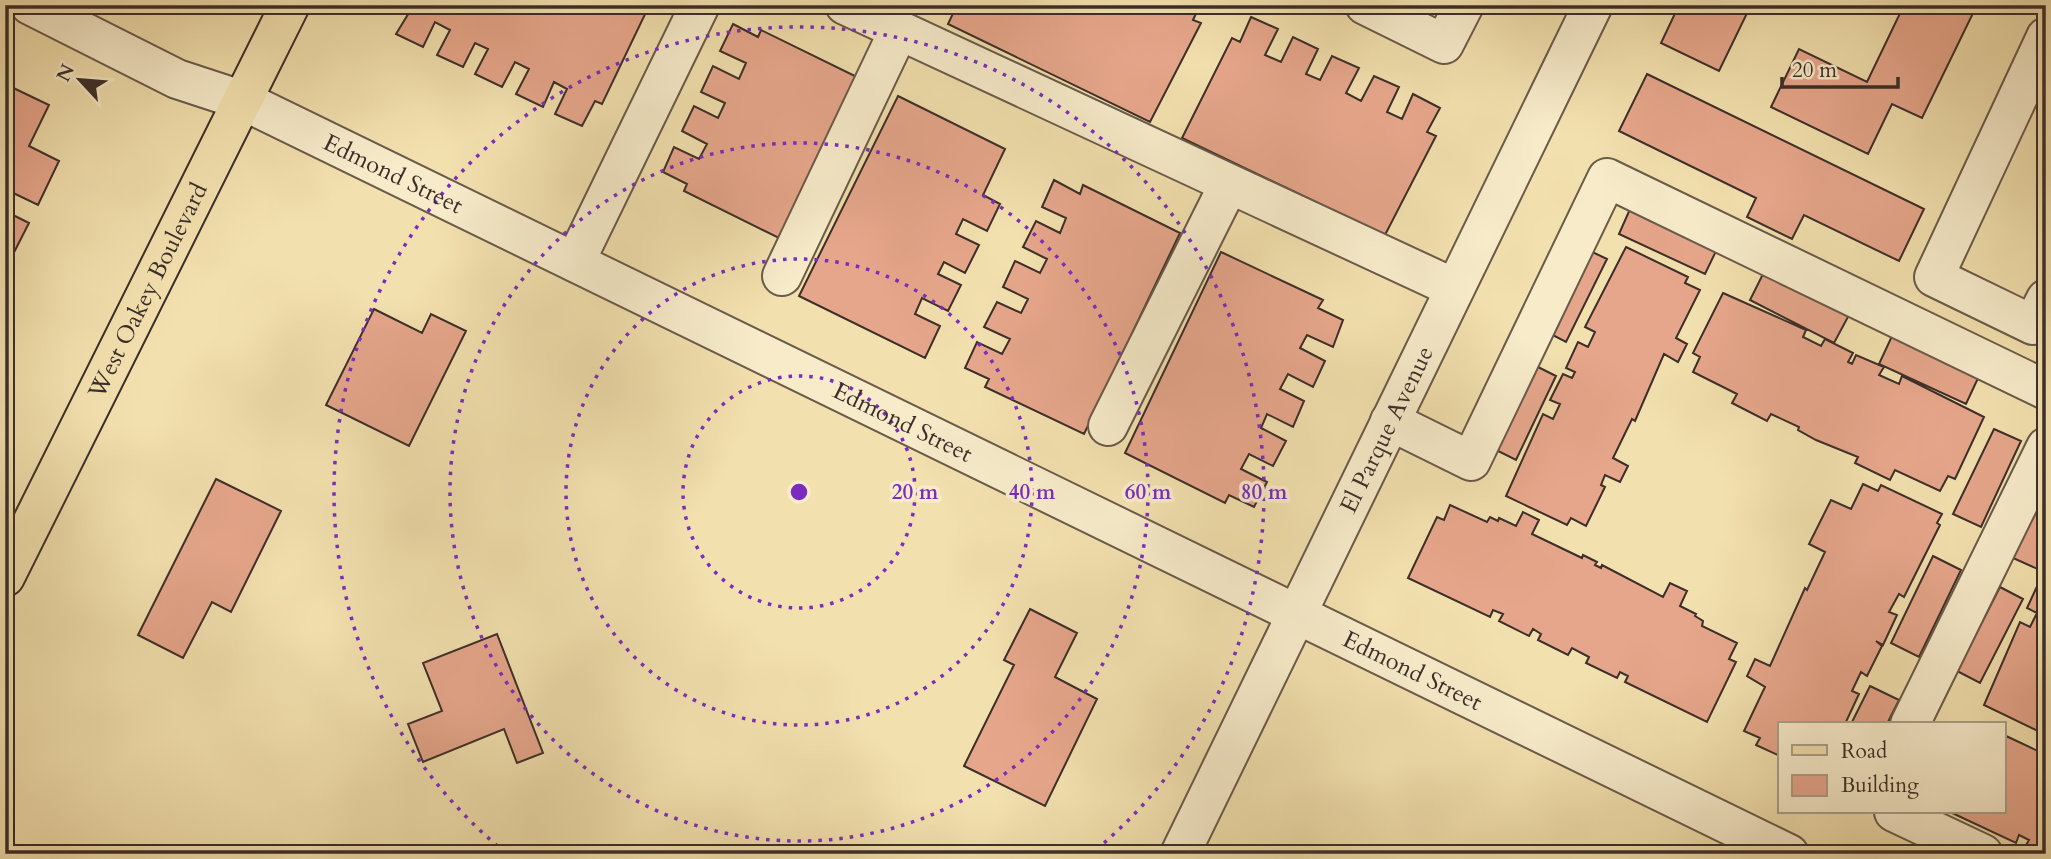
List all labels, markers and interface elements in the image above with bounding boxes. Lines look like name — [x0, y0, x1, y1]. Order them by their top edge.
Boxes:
north arrow — [46, 46, 116, 116]
scale bar — [1782, 46, 1897, 90]
text: 20 m — [1792, 56, 1837, 85]
text: N — [50, 59, 81, 86]
street label: Edmond Street — [318, 126, 469, 222]
street label: West Oakey Boulevard — [80, 177, 215, 405]
street label: El Parque Avenue — [1332, 341, 1441, 519]
street label: Edmond Street — [827, 374, 979, 470]
text: 20 m — [892, 478, 939, 507]
text: 40 m — [1009, 478, 1056, 507]
text: 60 m — [1125, 478, 1172, 507]
text: 80 m — [1241, 478, 1288, 507]
centre of rings — [787, 480, 811, 504]
street label: Edmond Street — [1337, 622, 1488, 719]
legend — [1778, 722, 2006, 814]
text: Road — [1841, 737, 1887, 766]
text: Building — [1841, 771, 1919, 800]

